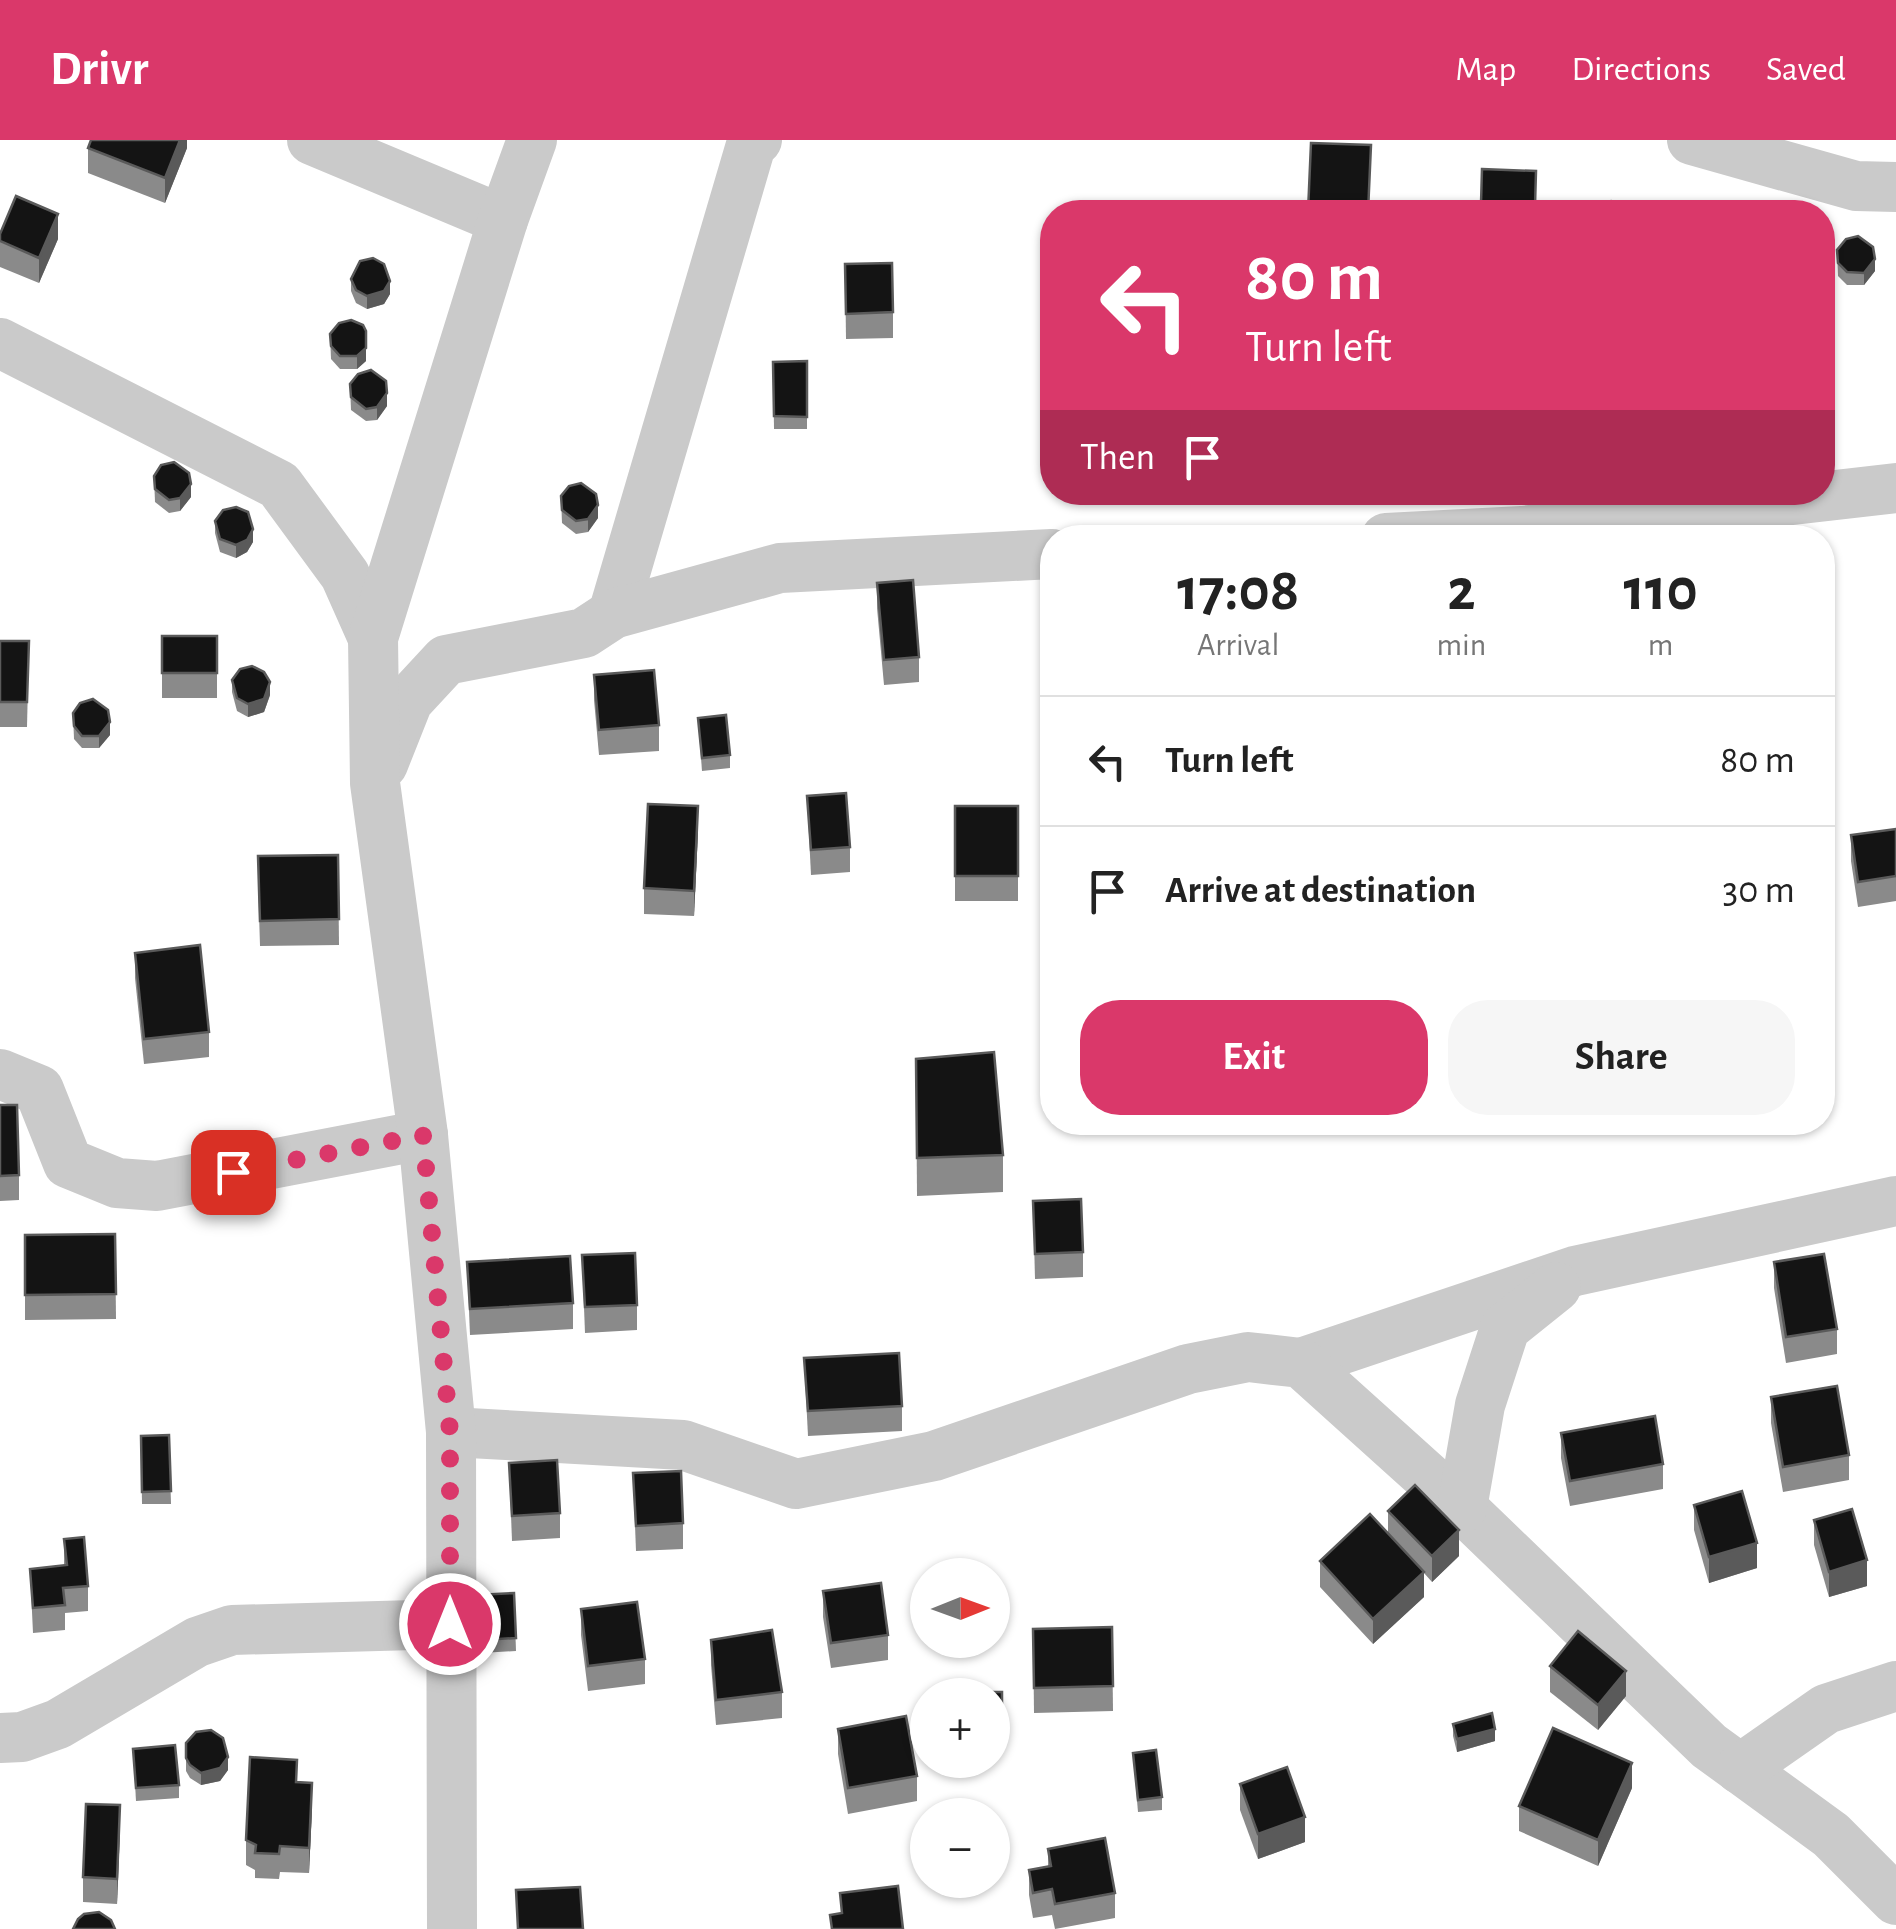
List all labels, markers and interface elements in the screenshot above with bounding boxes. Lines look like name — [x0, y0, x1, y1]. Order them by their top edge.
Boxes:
text: Drivr — [50, 46, 149, 94]
text: Map — [1455, 52, 1516, 87]
text: Directions — [1571, 52, 1711, 87]
text: Saved — [1766, 52, 1846, 87]
icon: left — [1080, 240, 1210, 370]
text: 80 m — [1245, 243, 1383, 313]
text: Turn left — [1245, 325, 1392, 370]
icon: arrive — [1175, 430, 1230, 485]
text: Then — [1080, 439, 1155, 477]
text: 17:08 — [1177, 561, 1299, 621]
text: 2 — [1447, 561, 1475, 621]
text: 110 — [1623, 561, 1698, 621]
text: Arrival — [1197, 629, 1279, 661]
text: min — [1436, 629, 1486, 661]
text: m — [1648, 629, 1673, 661]
icon: left — [1080, 734, 1135, 789]
text: Turn left — [1165, 742, 1293, 780]
text: 80 m — [1720, 742, 1795, 780]
icon: arrive — [1080, 864, 1135, 919]
text: Arrive at destination — [1165, 872, 1476, 910]
text: 30 m — [1723, 872, 1795, 910]
button: Exit — [1080, 1000, 1428, 1115]
button: Share — [1448, 1000, 1795, 1115]
pin — [191, 1130, 276, 1215]
icon: arrive — [206, 1145, 261, 1200]
north arrow — [910, 1558, 1010, 1658]
map controls — [910, 1558, 1010, 1898]
position arrow — [398, 1572, 502, 1676]
button: + — [910, 1678, 1010, 1778]
button: − — [910, 1798, 1010, 1898]

